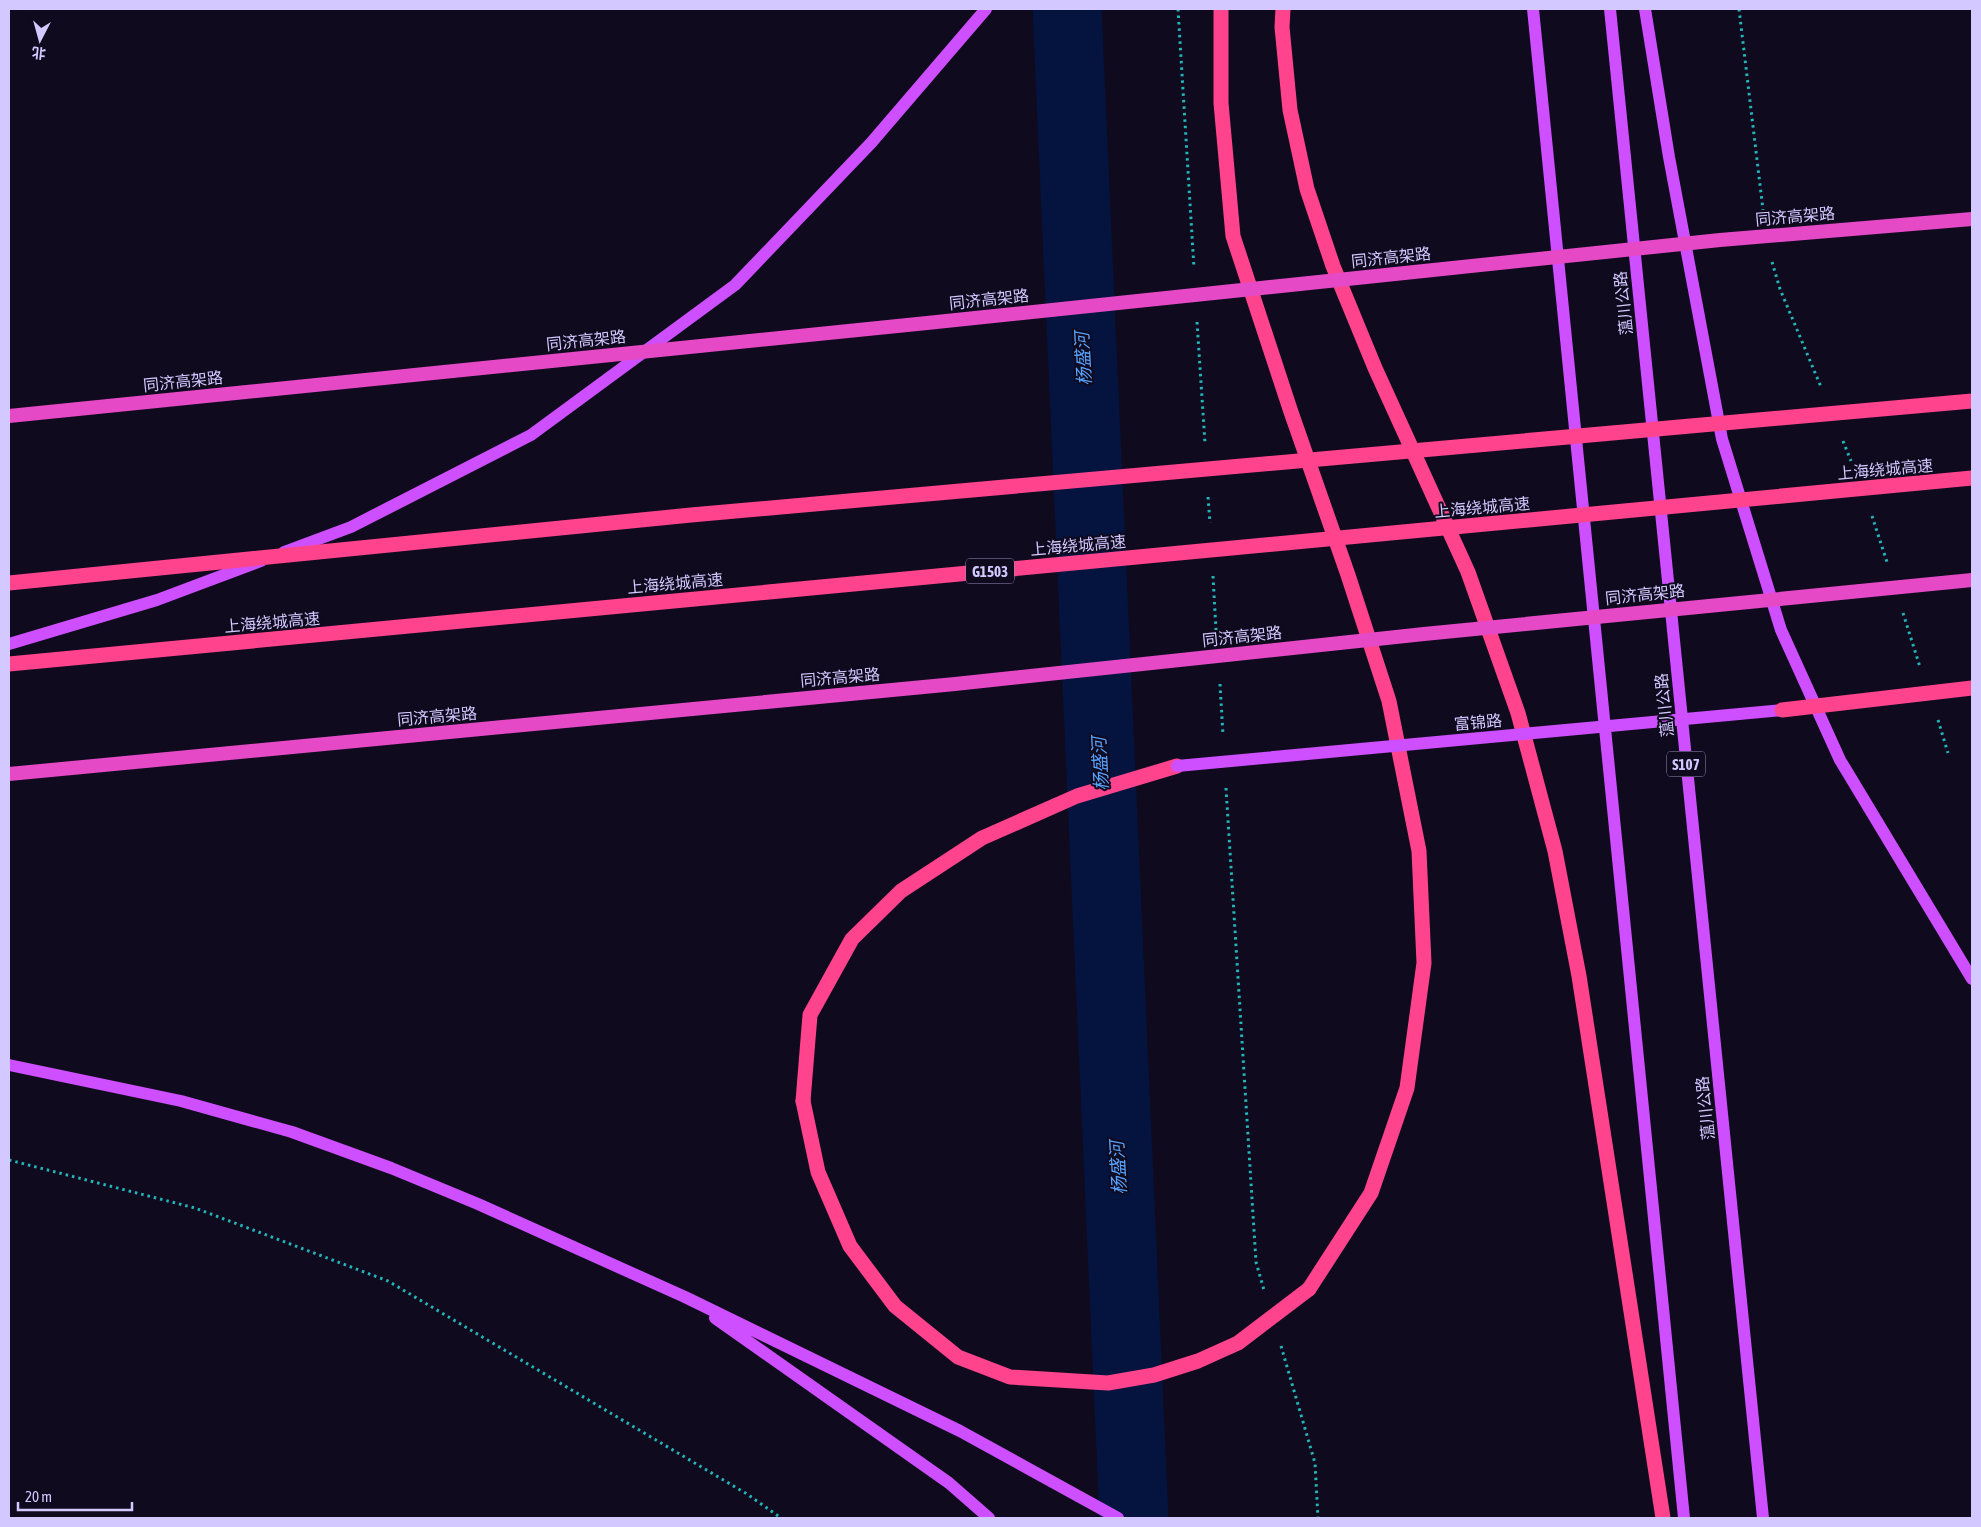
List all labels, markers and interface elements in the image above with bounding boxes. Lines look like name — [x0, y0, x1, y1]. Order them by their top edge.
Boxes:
north arrow — [15, 15, 65, 65]
text: 北 — [31, 44, 46, 62]
street label: 同济高架路 — [1754, 204, 1836, 228]
street label: 同济高架路 — [1350, 244, 1432, 270]
street label: 蕰川公路 — [1611, 270, 1635, 336]
street label: 同济高架路 — [948, 286, 1030, 312]
street label: 同济高架路 — [545, 327, 627, 353]
water label: 杨盛河 — [1071, 328, 1095, 387]
street label: 同济高架路 — [142, 368, 224, 394]
street label: 上海绕城高速 — [1836, 456, 1934, 482]
street label: 上海绕城高速 — [1433, 494, 1531, 520]
street label: 上海绕城高速 — [1029, 532, 1127, 558]
road number: G1503 — [966, 558, 1014, 584]
street label: 上海绕城高速 — [626, 570, 724, 596]
street label: 同济高架路 — [1604, 581, 1686, 607]
street label: 上海绕城高速 — [223, 609, 321, 635]
street label: 同济高架路 — [1201, 623, 1283, 649]
street label: 同济高架路 — [799, 665, 881, 689]
street label: 蕰川公路 — [1652, 672, 1676, 738]
street label: 同济高架路 — [396, 704, 478, 728]
street label: 富锦路 — [1453, 711, 1503, 733]
water label: 杨盛河 — [1088, 733, 1112, 792]
road number: S107 — [1667, 752, 1705, 776]
street label: 蕰川公路 — [1693, 1075, 1717, 1141]
water label: 杨盛河 — [1106, 1137, 1130, 1196]
scale bar — [18, 1480, 131, 1512]
text: 20 m — [25, 1488, 52, 1505]

